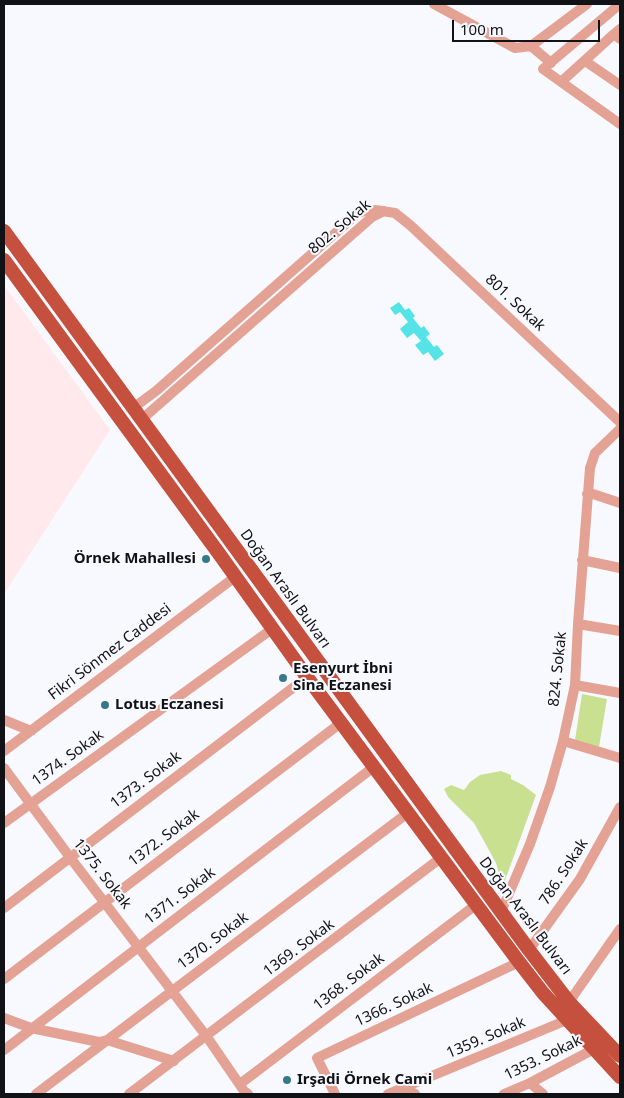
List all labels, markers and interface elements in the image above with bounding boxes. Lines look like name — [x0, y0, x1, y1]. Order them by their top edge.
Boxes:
scale bar — [454, 10, 602, 42]
text: 100 m — [460, 19, 504, 39]
street label: 802. Sokak — [305, 196, 375, 258]
street label: 801. Sokak — [481, 271, 549, 335]
street label: Doğan Araslı Bulvarı — [236, 526, 334, 652]
place label: Örnek Mahallesi — [74, 550, 196, 568]
marker: Örnek Mahallesi — [200, 553, 212, 565]
street label: Fikri Sönmez Caddesi — [45, 600, 175, 704]
street label: 824. Sokak — [545, 631, 571, 707]
place label: Esenyurt İbni Sina Eczanesi — [293, 660, 393, 695]
marker: Esenyurt İbni Sina Eczanesi — [277, 672, 289, 684]
place label: Lotus Eczanesi — [115, 696, 224, 714]
marker: Lotus Eczanesi — [99, 699, 111, 711]
street label: 1374. Sokak — [29, 726, 107, 790]
street label: 1373. Sokak — [107, 748, 185, 812]
street label: 1372. Sokak — [125, 806, 203, 870]
street label: 1375. Sokak — [69, 835, 135, 913]
street label: 786. Sokak — [536, 835, 592, 909]
street label: Doğan Araslı Bulvarı — [475, 854, 575, 978]
street label: 1371. Sokak — [141, 864, 219, 928]
street label: 1370. Sokak — [174, 909, 252, 973]
street label: 1369. Sokak — [260, 916, 338, 980]
street label: 1368. Sokak — [310, 950, 388, 1014]
street label: 1366. Sokak — [352, 979, 436, 1031]
street label: 1359. Sokak — [444, 1013, 528, 1063]
street label: 1353. Sokak — [501, 1032, 585, 1084]
place label: Irşadi Örnek Cami — [297, 1071, 432, 1089]
marker: Irşadi Örnek Cami — [281, 1074, 293, 1086]

